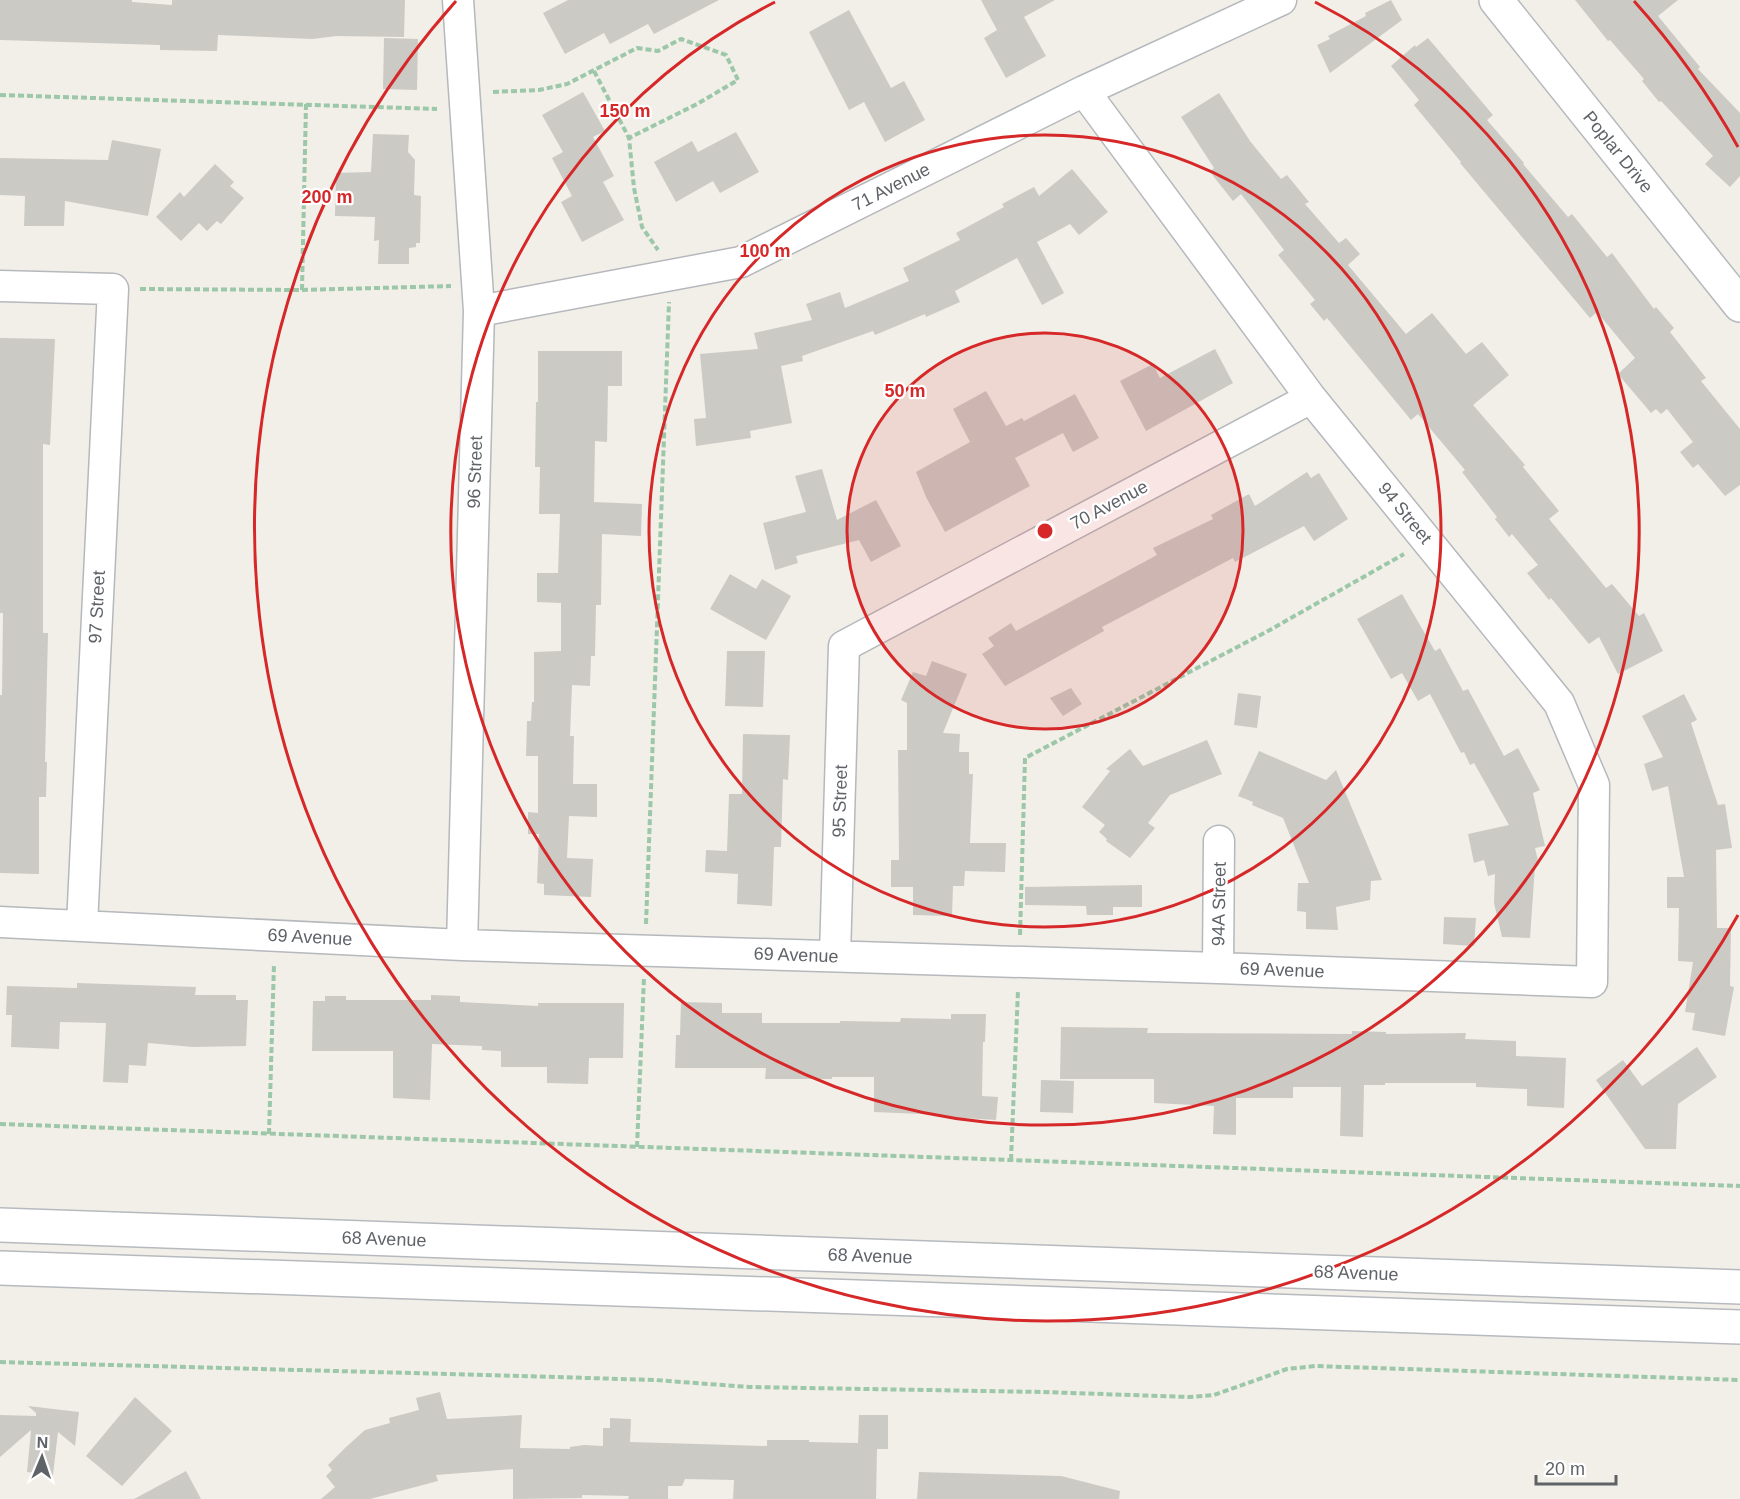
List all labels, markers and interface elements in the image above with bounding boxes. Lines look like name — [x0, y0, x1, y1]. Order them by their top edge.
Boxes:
text: 150 m — [599, 101, 651, 121]
street label: Poplar Drive — [1579, 107, 1657, 197]
street label: 71 Avenue — [849, 159, 933, 215]
text: 200 m — [301, 187, 353, 207]
text: 100 m — [739, 241, 791, 261]
text: 50 m — [884, 381, 926, 401]
street label: 96 Street — [464, 435, 486, 509]
street label: 70 Avenue — [1067, 476, 1151, 534]
street label: 94 Street — [1374, 478, 1436, 548]
centre of rings — [1035, 521, 1055, 541]
street label: 97 Street — [85, 570, 109, 644]
street label: 95 Street — [829, 764, 851, 838]
street label: 94A Street — [1208, 862, 1230, 946]
street label: 69 Avenue — [267, 925, 353, 949]
street label: 69 Avenue — [753, 944, 839, 966]
street label: 69 Avenue — [1239, 959, 1325, 981]
street label: 68 Avenue — [341, 1228, 427, 1250]
street label: 68 Avenue — [827, 1245, 913, 1267]
street label: 68 Avenue — [1313, 1262, 1399, 1284]
north arrow — [12, 1427, 72, 1487]
text: N — [36, 1434, 49, 1451]
scale bar — [1536, 1448, 1616, 1486]
text: 20 m — [1545, 1459, 1585, 1479]

